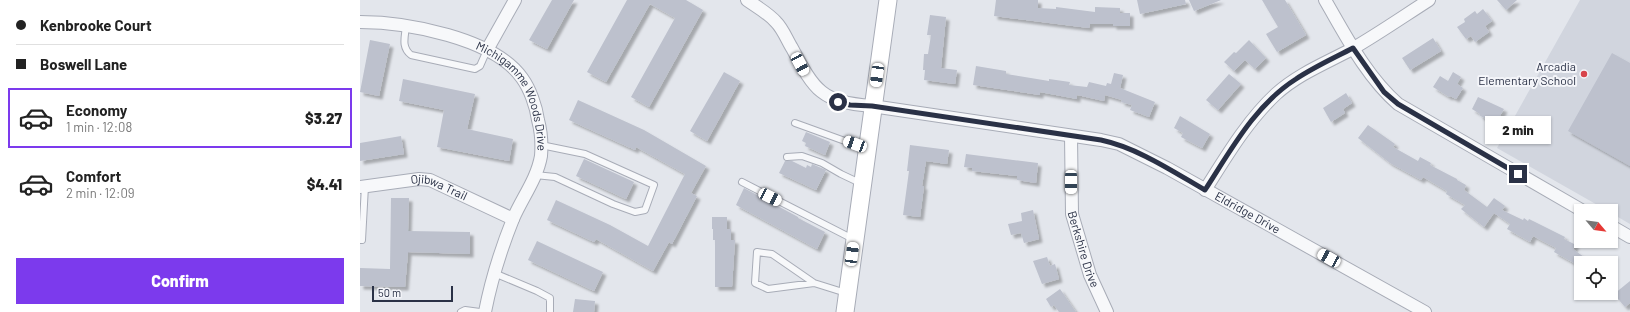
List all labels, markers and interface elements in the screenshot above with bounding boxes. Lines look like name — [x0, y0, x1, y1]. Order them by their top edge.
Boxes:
text: Kenbrooke Court — [40, 16, 152, 34]
street label: Michigamme Woods Drive — [474, 38, 549, 151]
car — [789, 51, 811, 77]
text: Boswell Lane — [40, 55, 127, 73]
place label: Arcadia Elementary School — [1478, 59, 1576, 87]
car — [869, 62, 885, 88]
marker: Arcadia Elementary School — [1579, 69, 1589, 79]
route start — [829, 93, 847, 111]
icon: car — [18, 100, 54, 136]
text: Economy — [66, 101, 127, 119]
text: $3.27 — [305, 109, 342, 127]
callout: 2 min — [1485, 116, 1551, 144]
text: 1 min · 12:08 — [66, 119, 132, 135]
text: 2 min — [1502, 122, 1534, 138]
car — [842, 134, 868, 154]
route end — [1509, 165, 1527, 183]
icon: car — [18, 166, 54, 202]
text: Comfort — [66, 167, 121, 185]
car — [1065, 170, 1077, 194]
street label: Ojibwa Trail — [410, 171, 470, 203]
text: $4.41 — [307, 175, 342, 193]
text: 2 min · 12:09 — [66, 185, 135, 201]
car — [757, 186, 783, 208]
street label: Eldridge Drive — [1213, 188, 1283, 236]
north arrow — [1574, 204, 1618, 248]
map controls — [1574, 204, 1618, 300]
street label: Berkshire Drive — [1065, 209, 1103, 289]
car — [844, 241, 860, 267]
car — [1316, 247, 1342, 269]
button: locate — [1574, 256, 1618, 300]
button: Confirm — [16, 258, 344, 304]
scale bar — [372, 284, 453, 303]
text: 50 m — [378, 286, 401, 299]

